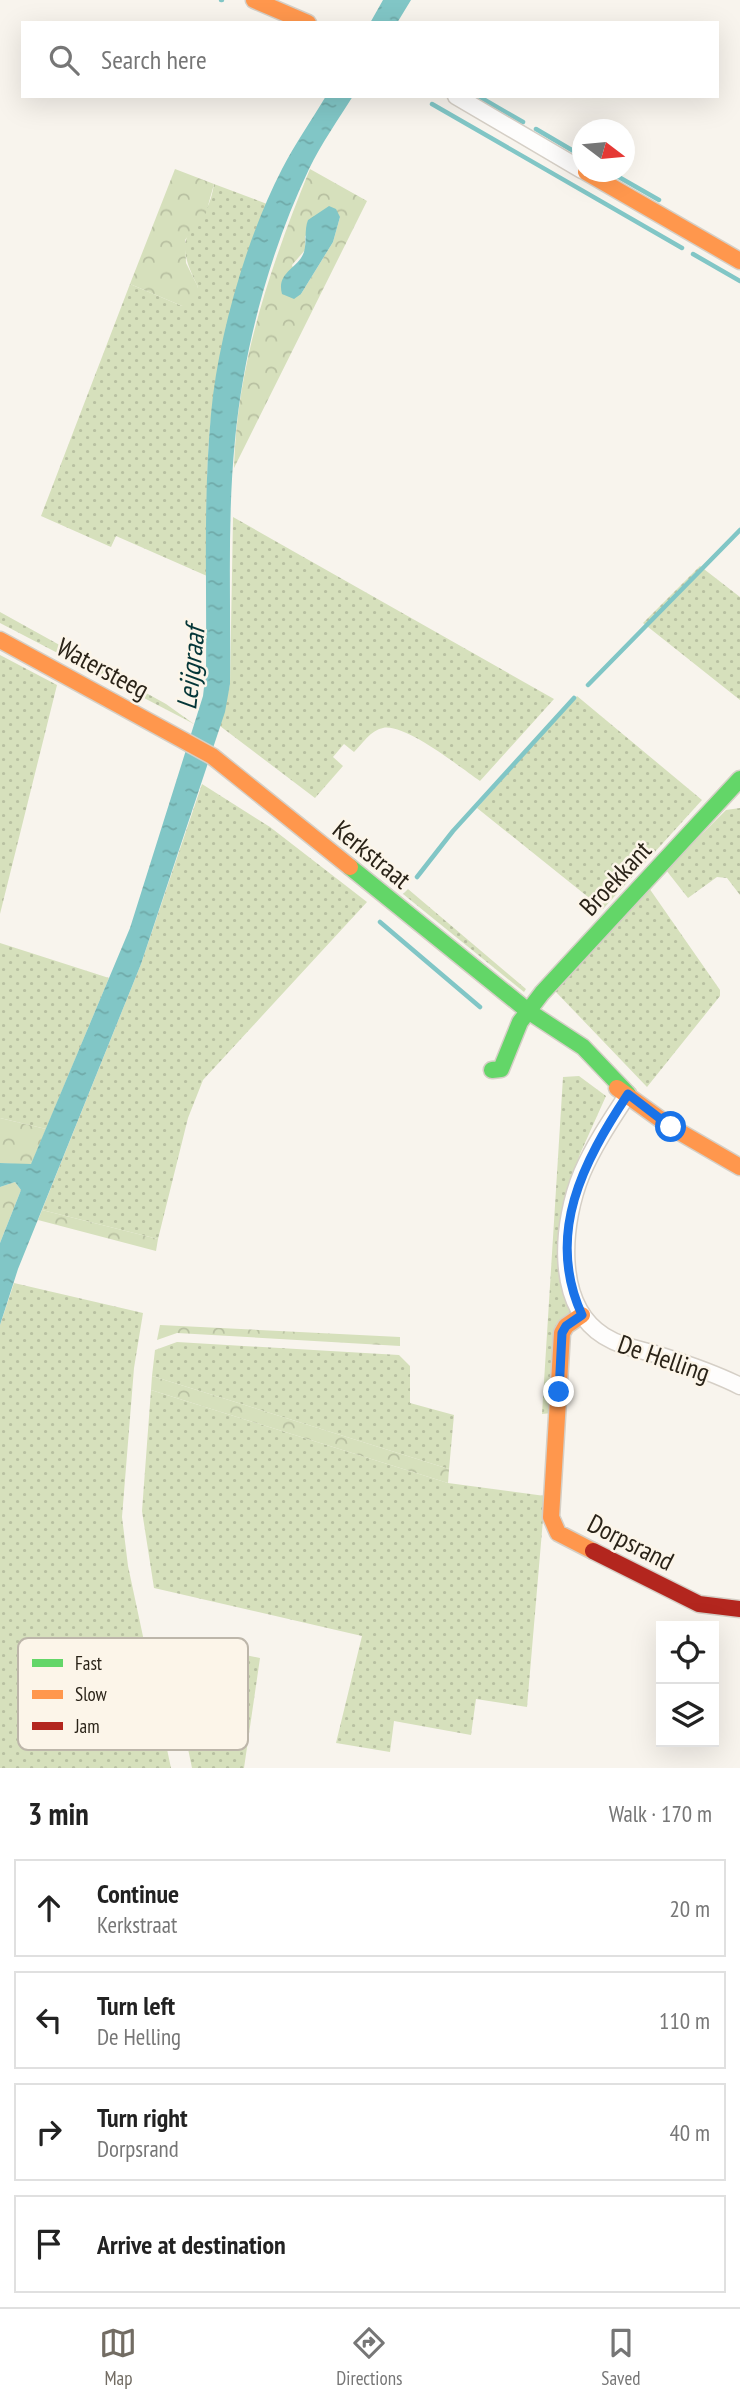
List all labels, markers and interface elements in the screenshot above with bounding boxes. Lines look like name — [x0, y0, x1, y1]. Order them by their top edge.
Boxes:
search box — [21, 21, 719, 98]
icon: search — [45, 41, 83, 79]
text: Search here — [101, 43, 207, 76]
north arrow — [572, 119, 635, 182]
water label: Leijgraaf — [167, 619, 213, 711]
street label: Watersteeg — [51, 630, 155, 706]
street label: Kerkstraat — [326, 813, 418, 895]
street label: Broekkant — [572, 834, 658, 922]
route start — [655, 1111, 686, 1142]
street label: De Helling — [614, 1327, 714, 1389]
route end — [543, 1376, 574, 1407]
street label: Dorpsrand — [582, 1506, 680, 1578]
map controls — [656, 1621, 719, 1747]
button: locate — [656, 1621, 719, 1684]
legend — [18, 1638, 248, 1750]
text: Fast — [75, 1651, 103, 1675]
text: Slow — [75, 1682, 108, 1706]
button: layers — [656, 1684, 719, 1747]
text: Jam — [74, 1714, 100, 1738]
text: 3 min — [28, 1794, 89, 1833]
text: Walk · 170 m — [609, 1799, 712, 1828]
text: Continue — [97, 1877, 179, 1910]
icon: ahead — [30, 1889, 68, 1927]
text: 20 m — [669, 1894, 710, 1923]
text: Kerkstraat — [97, 1910, 177, 1939]
text: Turn left — [97, 1989, 175, 2022]
icon: left — [30, 2001, 68, 2039]
text: 110 m — [659, 2006, 710, 2035]
text: De Helling — [97, 2022, 181, 2051]
text: Turn right — [97, 2101, 188, 2134]
icon: right — [30, 2113, 68, 2151]
text: 40 m — [669, 2118, 710, 2147]
text: Dorpsrand — [97, 2134, 179, 2163]
icon: arrive — [30, 2225, 68, 2263]
text: Arrive at destination — [97, 2228, 286, 2261]
tab: Map — [99, 2324, 137, 2390]
tab: Directions — [336, 2324, 402, 2390]
tab: Saved — [601, 2324, 641, 2390]

